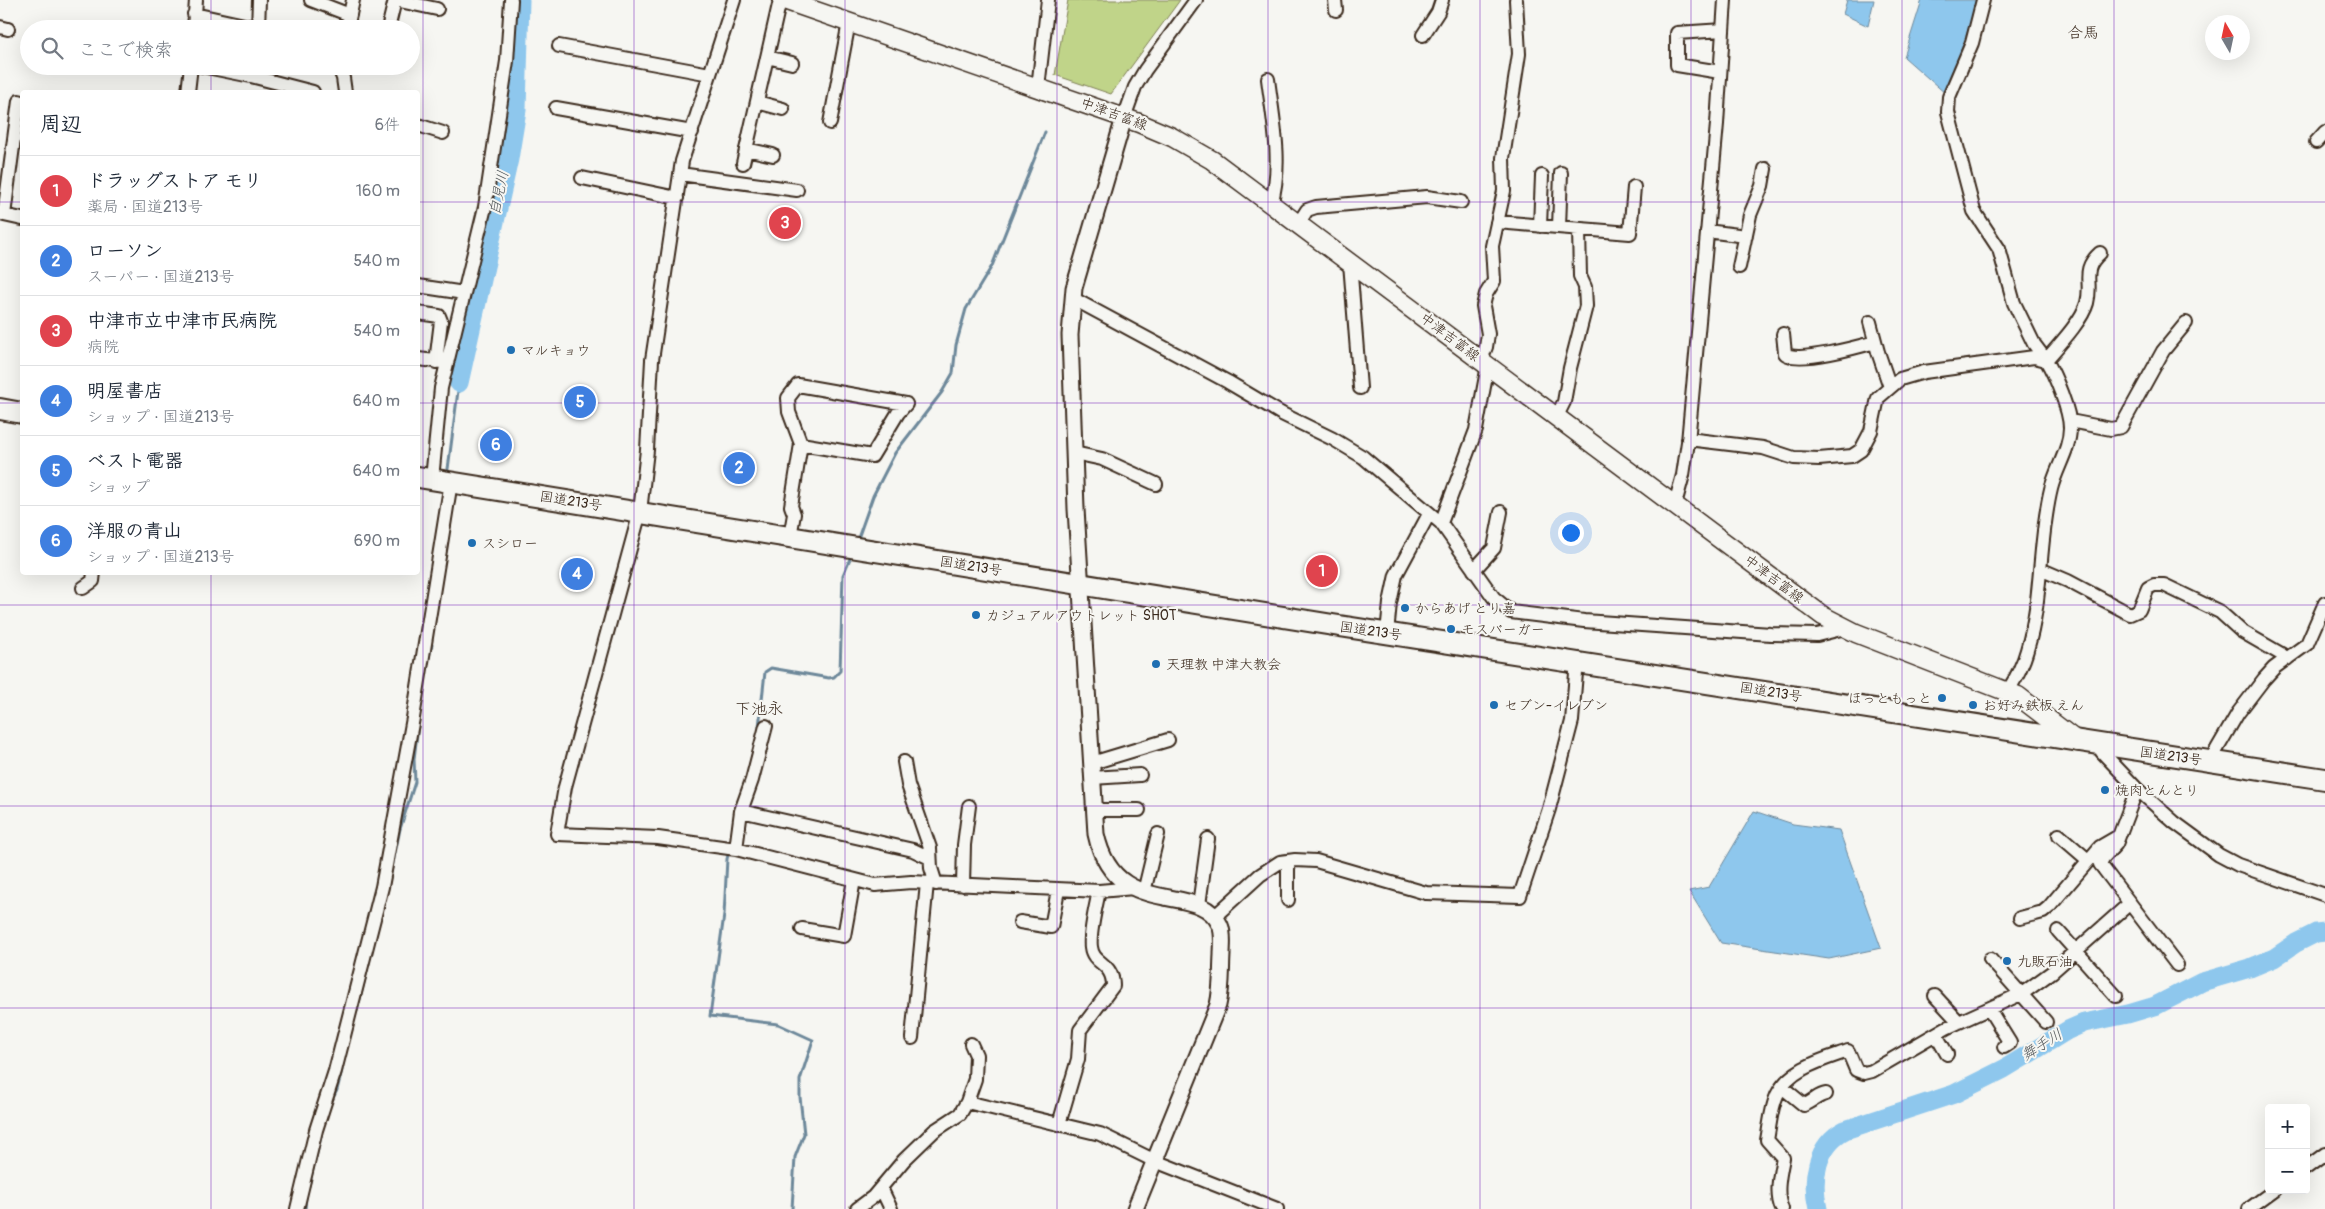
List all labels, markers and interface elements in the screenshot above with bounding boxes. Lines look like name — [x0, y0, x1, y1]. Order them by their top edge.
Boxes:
north arrow — [2205, 15, 2250, 60]
search box — [20, 20, 420, 75]
district label: 合馬 — [2067, 23, 2099, 43]
icon: search — [38, 34, 66, 62]
text: ここで検索 — [78, 38, 173, 62]
street label: 中津吉富線 — [1078, 94, 1150, 134]
text: 周辺 — [40, 111, 82, 138]
text: 6件 — [375, 115, 400, 135]
text: ドラッグストア モリ — [87, 169, 263, 193]
water label: 自見川 — [485, 169, 513, 217]
text: 1 — [53, 181, 59, 201]
text: 160 m — [356, 181, 400, 201]
text: 薬局 · 国道213号 — [87, 197, 203, 217]
pin: 3 — [769, 204, 801, 242]
text: ローソン — [87, 239, 163, 263]
text: 2 — [52, 251, 60, 271]
text: 540 m — [353, 251, 400, 271]
text: スーパー · 国道213号 — [87, 267, 235, 287]
text: 中津市立中津市民病院 — [87, 309, 277, 333]
street label: 中津吉富線 — [1417, 309, 1483, 365]
text: 3 — [52, 321, 60, 341]
text: 540 m — [353, 321, 400, 341]
text: 病院 — [87, 337, 119, 357]
place label: マルキョウ — [521, 342, 591, 359]
marker: マルキョウ — [505, 344, 517, 356]
text: 明屋書店 — [87, 379, 163, 403]
pin: 5 — [564, 383, 596, 421]
text: 4 — [51, 391, 61, 411]
text: 640 m — [353, 391, 400, 411]
text: ショップ · 国道213号 — [87, 407, 235, 427]
pin: 6 — [480, 426, 512, 464]
text: ベスト電器 — [87, 449, 184, 473]
pin: 2 — [723, 449, 755, 487]
text: 5 — [52, 461, 60, 481]
text: 640 m — [353, 461, 400, 481]
text: ショップ — [87, 477, 150, 497]
street label: 国道213号 — [538, 488, 604, 514]
text: 洋服の青山 — [87, 519, 182, 543]
your location — [1558, 520, 1584, 546]
text: 6 — [51, 531, 61, 551]
text: 690 m — [354, 531, 400, 551]
place label: スシロー — [482, 535, 538, 552]
marker: スシロー — [466, 537, 478, 549]
text: ショップ · 国道213号 — [87, 547, 235, 567]
street label: 中津吉富線 — [1741, 551, 1807, 607]
pin: 1 — [1306, 552, 1338, 590]
street label: 国道213号 — [938, 553, 1004, 579]
pin: 4 — [561, 555, 593, 593]
place label: からあげ とり嘉 — [1415, 600, 1516, 617]
marker: からあげ とり嘉 — [1399, 602, 1411, 614]
place label: カジュアルアウトレット SHOT — [986, 607, 1177, 624]
marker: カジュアルアウトレット SHOT — [970, 609, 982, 621]
street label: 国道213号 — [1339, 618, 1403, 644]
place label: モスバーガー — [1461, 621, 1545, 638]
marker: モスバーガー — [1445, 623, 1457, 635]
place label: 天理教 中津大教会 — [1166, 656, 1281, 673]
marker: 天理教 中津大教会 — [1150, 658, 1162, 670]
street label: 国道213号 — [1738, 679, 1804, 705]
place label: ほっともっと — [1848, 690, 1932, 707]
marker: ほっともっと — [1936, 692, 1948, 704]
place label: セブン-イレブン — [1504, 697, 1608, 714]
place label: お好み鉄板 えん — [1983, 697, 2084, 714]
district label: 下池永 — [735, 699, 783, 719]
marker: セブン-イレブン — [1488, 699, 1500, 711]
marker: お好み鉄板 えん — [1967, 699, 1979, 711]
street label: 国道213号 — [2139, 743, 2203, 769]
place label: 焼肉とんとり — [2115, 782, 2199, 799]
marker: 焼肉とんとり — [2099, 784, 2111, 796]
place label: 九販石油 — [2017, 953, 2073, 970]
marker: 九販石油 — [2001, 955, 2013, 967]
water label: 舞手川 — [2018, 1025, 2066, 1065]
map controls — [2265, 1104, 2310, 1194]
button: + — [2265, 1104, 2310, 1149]
button: − — [2265, 1149, 2310, 1194]

